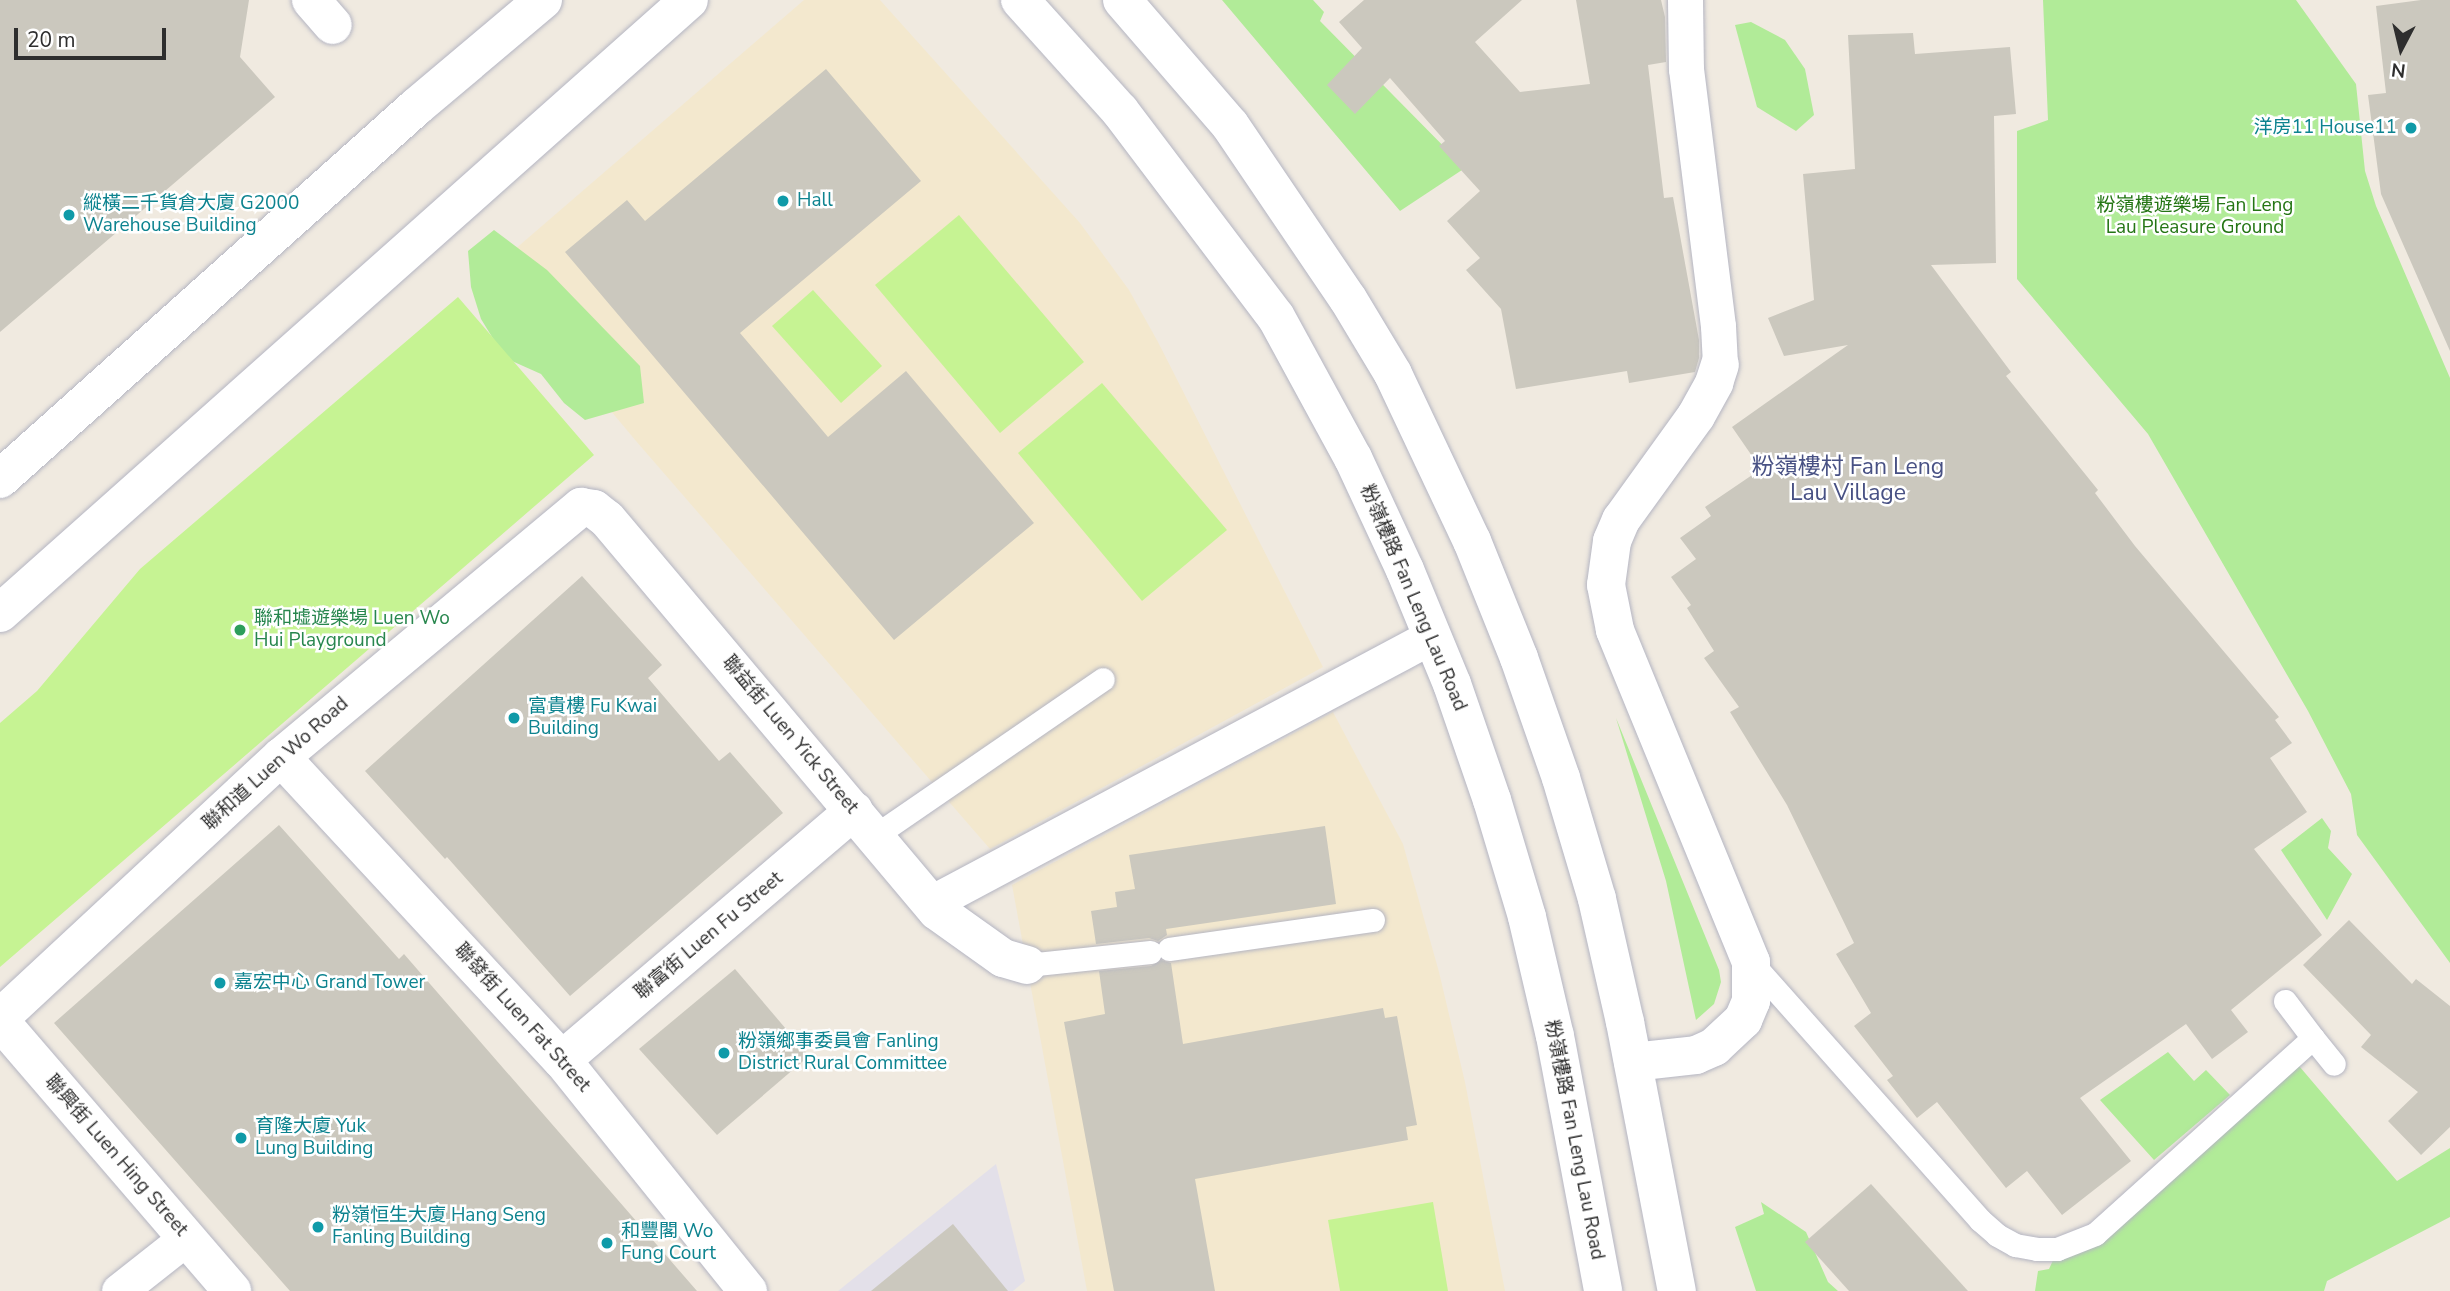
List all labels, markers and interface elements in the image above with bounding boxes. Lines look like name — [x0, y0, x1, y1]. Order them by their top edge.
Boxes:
scale bar — [18, 14, 170, 58]
north arrow — [2366, 14, 2436, 84]
text: 20 m — [27, 26, 76, 54]
text: N — [2390, 56, 2407, 84]
place label: 洋房11 House11 — [2254, 117, 2397, 139]
marker: 洋房11 House11 — [2403, 120, 2419, 136]
place label: Hall — [797, 190, 833, 212]
place label: 縱橫二千貨倉大廈 G2000 Warehouse Building — [83, 193, 299, 237]
marker: Hall — [775, 193, 791, 209]
park label: 粉嶺樓遊樂場 Fan Leng Lau Pleasure Ground — [2097, 195, 2293, 239]
marker: 縱橫二千貨倉大廈 G2000 Warehouse Building — [61, 207, 77, 223]
district label: 粉嶺樓村 Fan Leng Lau Village — [1752, 453, 1944, 507]
street label: 粉嶺樓路 Fan Leng Lau Road — [1355, 481, 1471, 715]
place label: 聯和墟遊樂場 Luen Wo Hui Playground — [254, 608, 450, 652]
marker: 聯和墟遊樂場 Luen Wo Hui Playground — [232, 622, 248, 638]
street label: 聯益街 Luen Yick Street — [717, 651, 863, 819]
street label: 聯和道 Luen Wo Road — [199, 693, 353, 835]
place label: 富貴樓 Fu Kwai Building — [528, 696, 657, 740]
marker: 富貴樓 Fu Kwai Building — [506, 710, 522, 726]
street label: 聯富街 Luen Fu Street — [630, 867, 788, 1005]
street label: 聯發街 Luen Fat Street — [449, 939, 595, 1097]
place label: 嘉宏中心 Grand Tower — [234, 972, 425, 994]
marker: 嘉宏中心 Grand Tower — [212, 975, 228, 991]
street label: 粉嶺樓路 Fan Leng Lau Road — [1540, 1018, 1608, 1262]
place label: 粉嶺鄉事委員會 Fanling District Rural Committee — [738, 1031, 947, 1075]
marker: 粉嶺鄉事委員會 Fanling District Rural Committee — [716, 1045, 732, 1061]
street label: 聯興街 Luen Hing Street — [40, 1071, 192, 1241]
place label: 育隆大廈 Yuk Lung Building — [255, 1116, 373, 1160]
marker: 育隆大廈 Yuk Lung Building — [233, 1130, 249, 1146]
place label: 粉嶺恒生大廈 Hang Seng Fanling Building — [332, 1205, 546, 1249]
marker: 粉嶺恒生大廈 Hang Seng Fanling Building — [310, 1219, 326, 1235]
place label: 和豐閣 Wo Fung Court — [621, 1221, 716, 1265]
marker: 和豐閣 Wo Fung Court — [599, 1235, 615, 1251]

